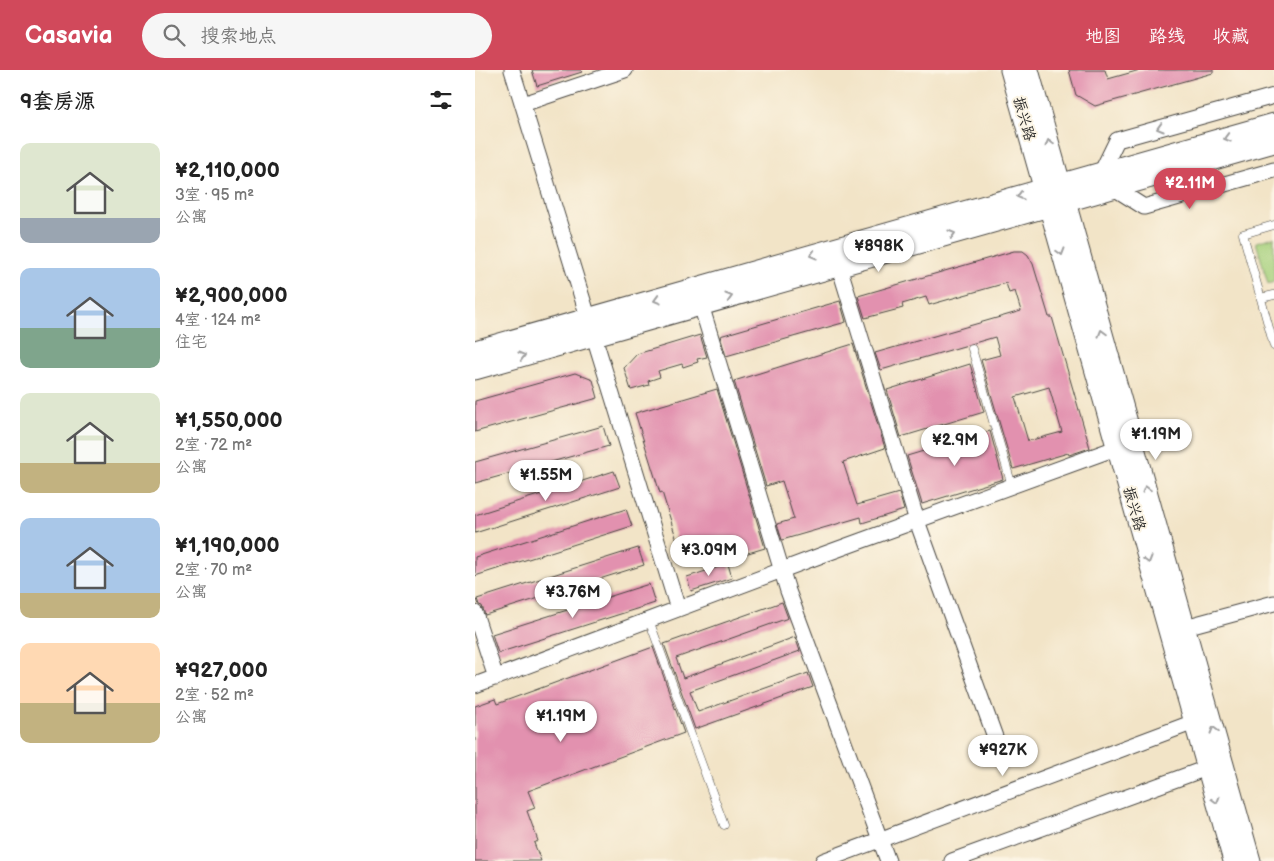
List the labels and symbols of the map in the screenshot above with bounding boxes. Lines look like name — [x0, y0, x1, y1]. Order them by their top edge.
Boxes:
street label: 振兴路 — [1009, 95, 1039, 143]
one-way arrow — [1156, 123, 1164, 133]
one-way arrow — [1224, 132, 1232, 142]
one-way arrow — [1044, 138, 1055, 147]
pin: ¥2.11M — [1149, 168, 1231, 210]
one-way arrow — [1017, 191, 1025, 201]
one-way arrow — [948, 229, 956, 239]
pin: ¥898K — [844, 230, 914, 273]
one-way arrow — [1056, 247, 1066, 255]
one-way arrow — [809, 249, 818, 260]
one-way arrow — [724, 293, 732, 303]
one-way arrow — [654, 294, 662, 304]
one-way arrow — [1098, 329, 1108, 337]
one-way arrow — [517, 351, 526, 362]
pin: ¥1.19M — [1115, 418, 1197, 461]
pin: ¥2.9M — [920, 424, 990, 467]
pin: ¥1.55M — [505, 460, 587, 502]
street label: 振兴路 — [1119, 485, 1149, 533]
one-way arrow — [1142, 486, 1152, 494]
pin: ¥3.09M — [668, 534, 750, 577]
one-way arrow — [1142, 555, 1153, 564]
pin: ¥3.76M — [532, 576, 614, 619]
pin: ¥1.19M — [520, 700, 602, 743]
one-way arrow — [1209, 725, 1220, 734]
pin: ¥927K — [968, 734, 1038, 777]
one-way arrow — [1210, 796, 1220, 804]

